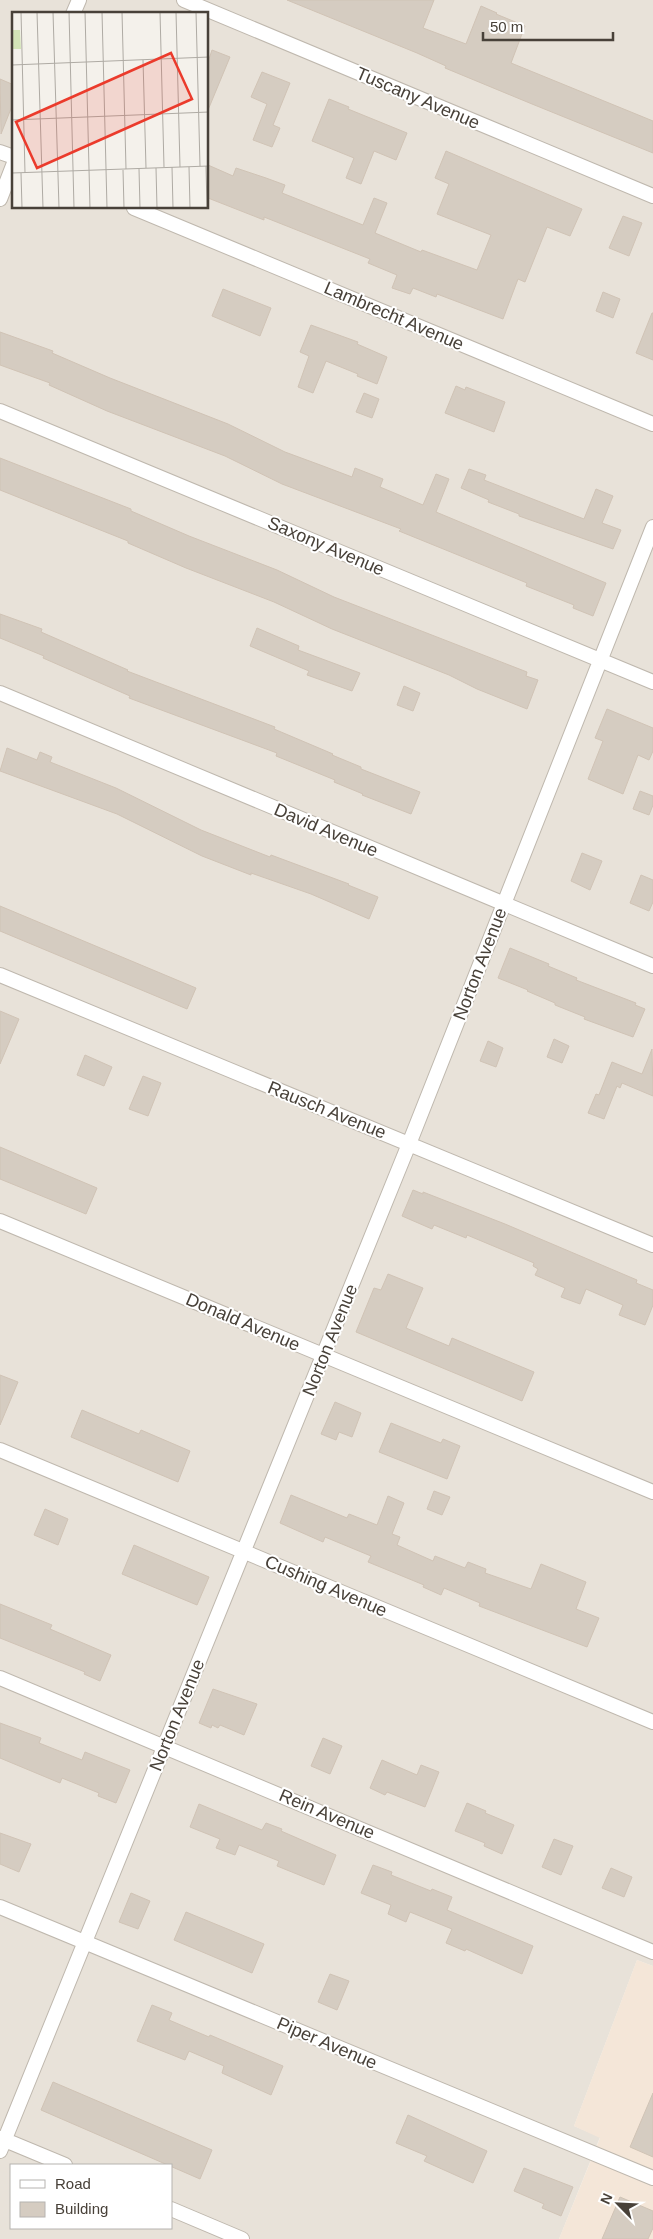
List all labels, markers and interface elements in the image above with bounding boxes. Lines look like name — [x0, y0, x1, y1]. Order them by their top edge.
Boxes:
scale bar — [483, 10, 613, 42]
inset map — [12, 12, 209, 209]
text: 50 m — [490, 18, 523, 35]
street label: Tuscany Avenue — [353, 63, 483, 133]
street label: Lambrecht Avenue — [321, 278, 467, 354]
street label: Saxony Avenue — [265, 512, 387, 580]
street label: David Avenue — [271, 799, 381, 861]
street label: Norton Avenue — [449, 905, 511, 1023]
street label: Rausch Avenue — [265, 1077, 389, 1143]
street label: Norton Avenue — [298, 1281, 362, 1399]
street label: Donald Avenue — [183, 1289, 303, 1355]
street label: Cushing Avenue — [262, 1551, 390, 1621]
street label: Norton Avenue — [145, 1656, 209, 1774]
street label: Rein Avenue — [276, 1785, 378, 1843]
street label: Piper Avenue — [274, 2013, 380, 2073]
legend — [10, 2164, 172, 2229]
text: Road — [55, 2175, 91, 2192]
north arrow — [593, 2179, 643, 2229]
text: N — [597, 2191, 615, 2207]
text: Building — [55, 2200, 108, 2217]

